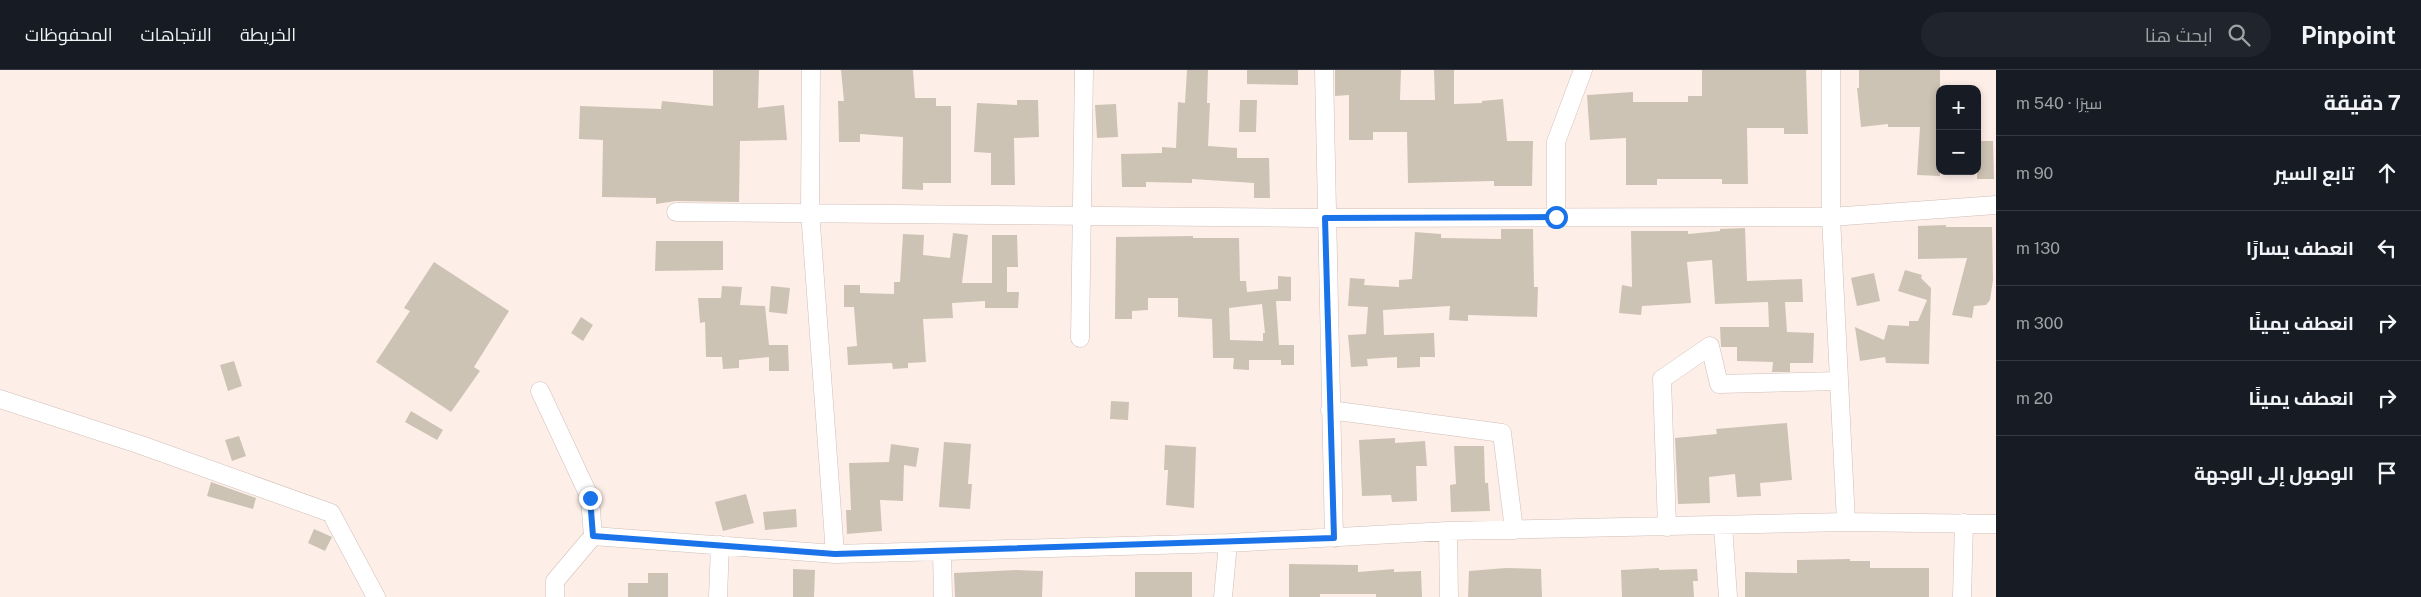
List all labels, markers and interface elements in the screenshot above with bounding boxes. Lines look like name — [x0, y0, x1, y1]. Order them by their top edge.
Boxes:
search box — [1921, 12, 2271, 57]
icon: search — [2225, 21, 2253, 49]
text: Pinpoint — [2301, 21, 2396, 49]
text: المحفوظات — [25, 24, 113, 45]
text: الاتجاهات — [141, 24, 212, 45]
text: الخريطة — [240, 24, 296, 45]
text: ابحث هنا — [2145, 24, 2213, 46]
map controls — [1936, 85, 1981, 175]
button: + — [1936, 85, 1981, 130]
text: 7 دقيقة — [2324, 90, 2401, 115]
text: سيرًا · 540 m — [2016, 94, 2102, 113]
button: − — [1936, 130, 1981, 175]
icon: ahead — [2373, 159, 2401, 187]
text: تابع السير — [2274, 162, 2354, 184]
text: 90 m — [2016, 164, 2053, 183]
route start — [1545, 206, 1568, 229]
icon: left — [2373, 234, 2401, 262]
text: انعطف يسارًا — [2246, 237, 2354, 259]
text: 130 m — [2016, 239, 2060, 258]
icon: right — [2373, 309, 2401, 337]
text: انعطف يمينًا — [2248, 312, 2354, 334]
text: 300 m — [2016, 314, 2063, 333]
icon: right — [2373, 384, 2401, 412]
text: انعطف يمينًا — [2248, 387, 2354, 409]
text: 20 m — [2016, 389, 2053, 408]
icon: arrive — [2373, 459, 2401, 487]
text: الوصول إلى الوجهة — [2194, 462, 2354, 484]
route end — [579, 487, 602, 510]

